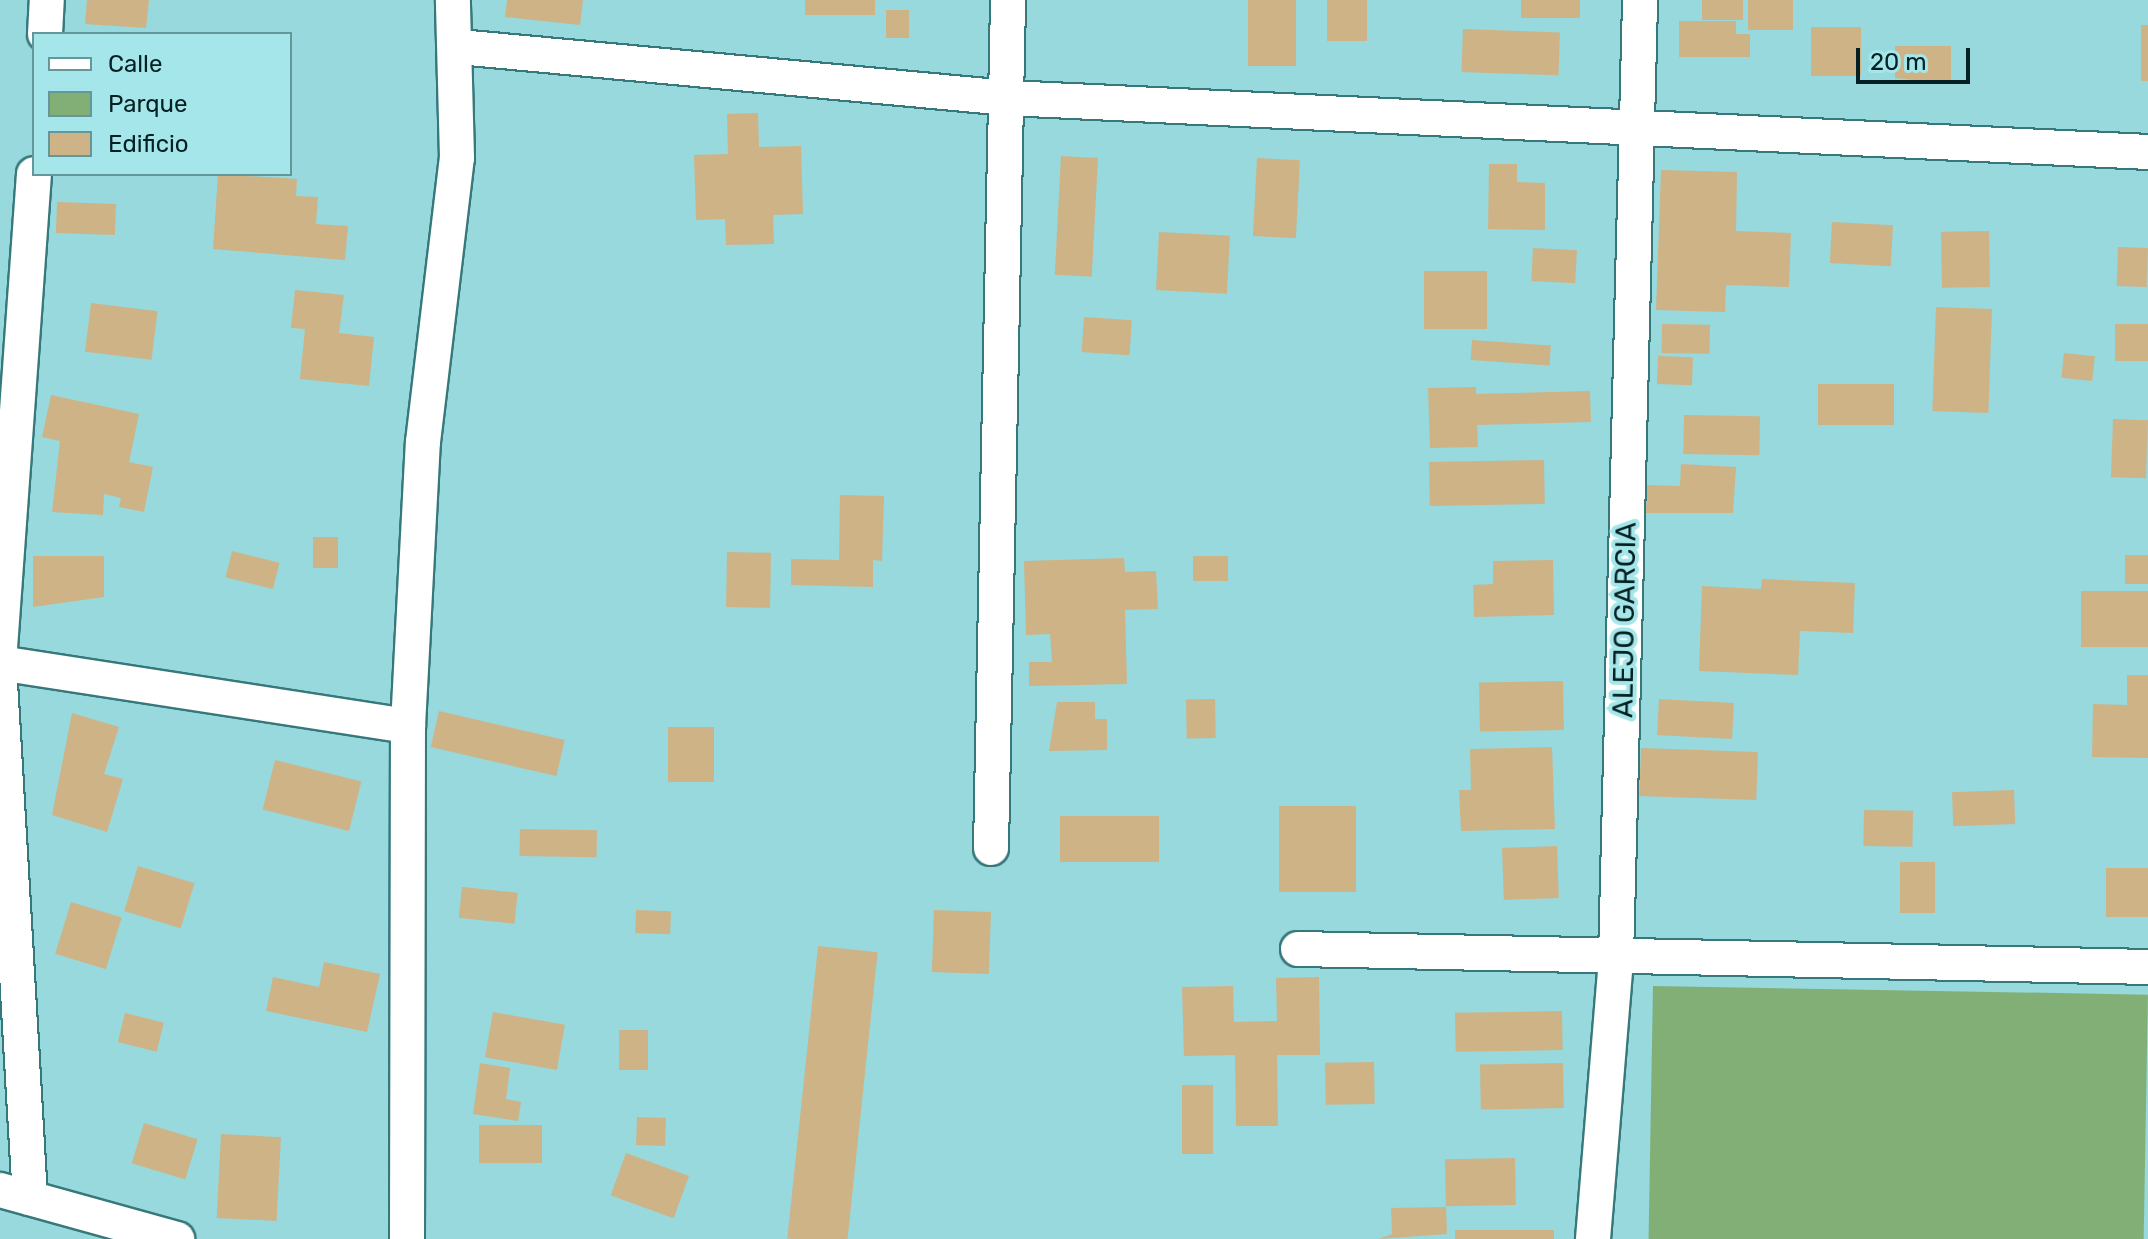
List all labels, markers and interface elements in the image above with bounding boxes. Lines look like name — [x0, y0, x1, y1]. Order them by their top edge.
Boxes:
legend — [32, 32, 292, 176]
scale bar — [1860, 32, 1974, 82]
text: 20 m — [1870, 48, 1927, 76]
text: Calle — [108, 50, 162, 78]
text: Parque — [108, 90, 187, 118]
text: Edificio — [108, 130, 189, 158]
street label: ALEJO GARCIA — [1606, 522, 1644, 718]

